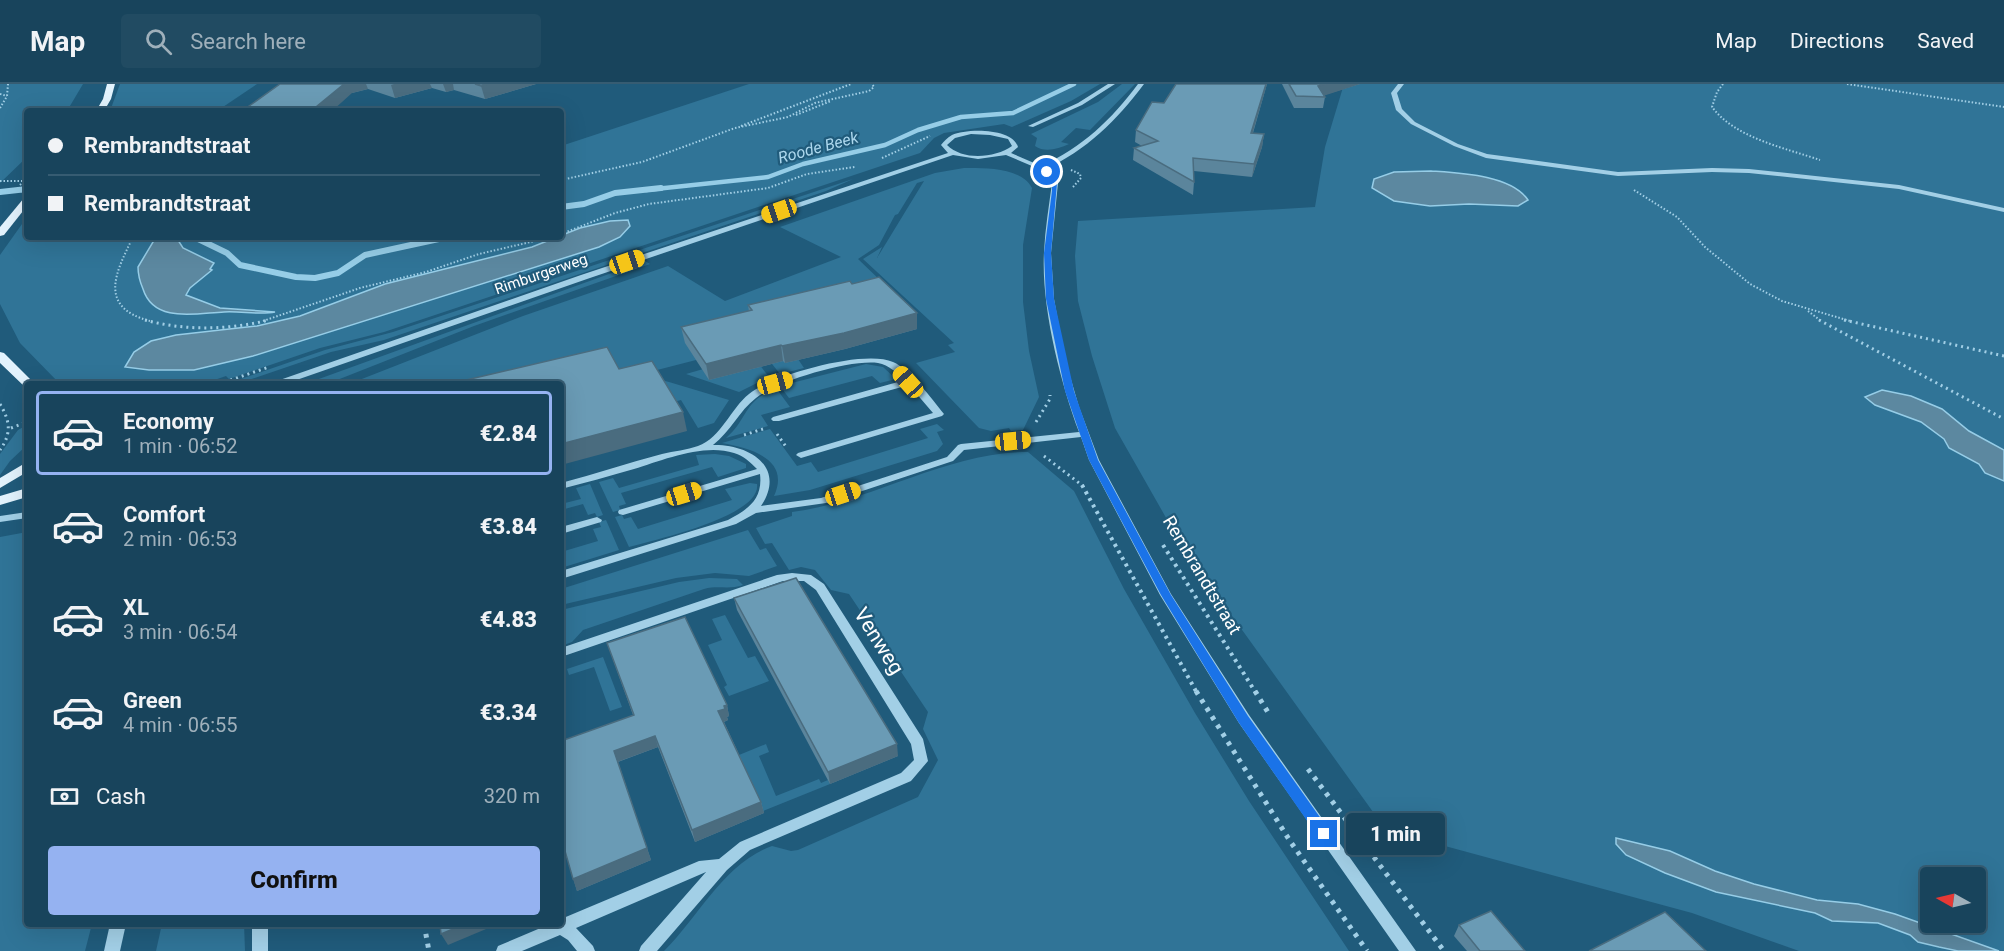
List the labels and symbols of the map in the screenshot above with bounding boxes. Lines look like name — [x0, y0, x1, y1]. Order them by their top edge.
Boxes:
water label: Roode Beek — [776, 127, 861, 167]
route start — [1033, 158, 1060, 185]
car — [759, 197, 799, 225]
car — [607, 248, 647, 276]
street label: Rimburgerweg — [492, 250, 590, 298]
car — [889, 363, 927, 401]
car — [755, 370, 795, 396]
car — [994, 430, 1032, 452]
car — [664, 480, 704, 508]
car — [823, 480, 863, 508]
street label: Rembrandtstraat — [1159, 512, 1246, 638]
street label: Venweg — [849, 603, 909, 679]
callout: 1 min — [1345, 813, 1444, 855]
route end — [1310, 820, 1337, 847]
north arrow — [1920, 867, 1986, 933]

